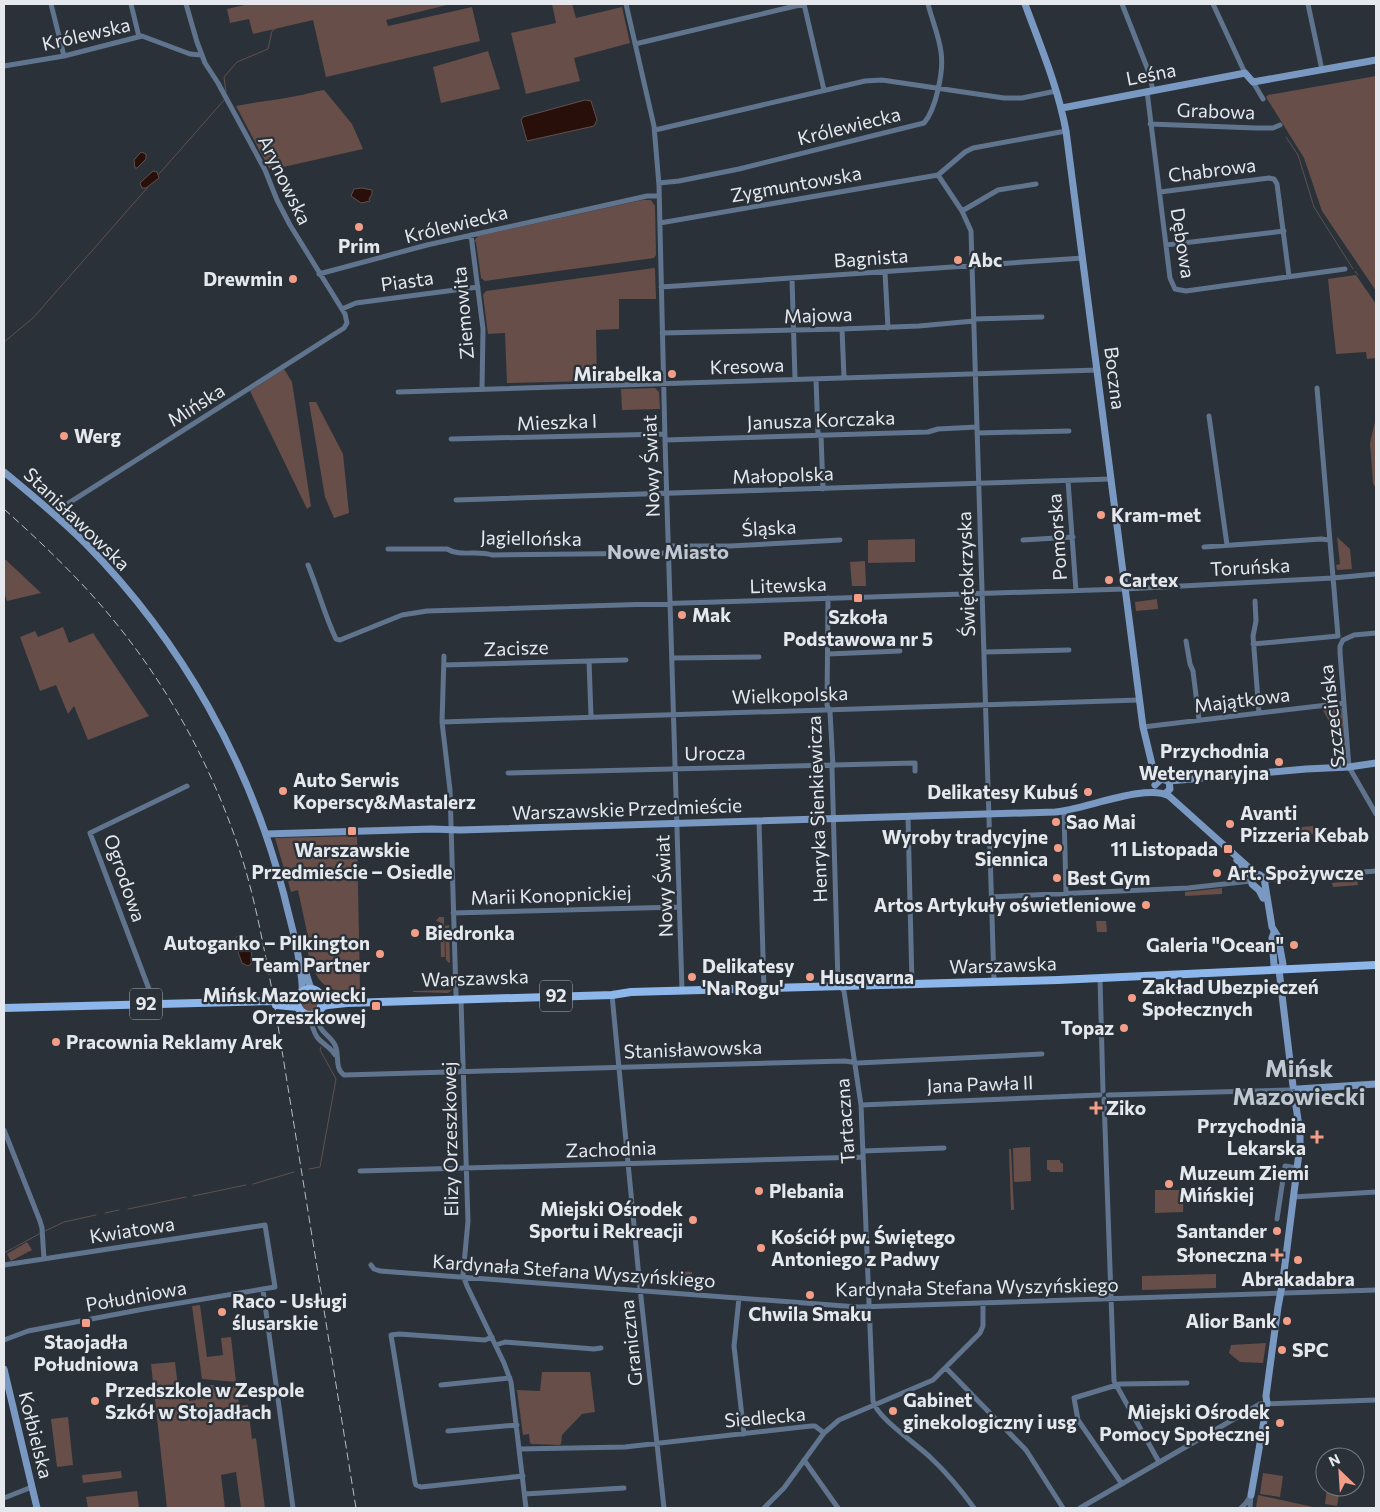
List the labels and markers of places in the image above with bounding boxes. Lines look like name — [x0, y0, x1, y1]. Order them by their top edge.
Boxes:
marker: Prim — [353, 221, 365, 233]
place label: Prim — [338, 234, 380, 257]
place label: Abc — [968, 248, 1002, 271]
marker: Abc — [952, 254, 964, 266]
place label: Drewmin — [203, 267, 283, 290]
marker: Drewmin — [287, 273, 299, 285]
place label: Mirabelka — [573, 362, 662, 385]
marker: Mirabelka — [666, 368, 678, 380]
place label: Werg — [74, 424, 121, 447]
marker: Werg — [58, 430, 70, 442]
place label: Kram-met — [1111, 503, 1201, 526]
marker: Kram-met — [1095, 509, 1107, 521]
place label: Cartex — [1119, 568, 1179, 591]
marker: Cartex — [1103, 574, 1115, 586]
marker: Szkoła Podstawowa nr 5 — [852, 592, 864, 604]
place label: Mak — [692, 603, 731, 626]
place label: Szkoła Podstawowa nr 5 — [783, 605, 933, 650]
marker: Mak — [676, 609, 688, 621]
place label: Przychodnia Weterynaryjna — [1139, 739, 1269, 784]
marker: Przychodnia Weterynaryjna — [1273, 756, 1285, 768]
place label: Auto Serwis Koperscy&Mastalerz — [293, 768, 476, 813]
place label: Delikatesy Kubuś — [927, 780, 1078, 803]
marker: Auto Serwis Koperscy&Mastalerz — [277, 785, 289, 797]
marker: Delikatesy Kubuś — [1082, 786, 1094, 798]
place label: Avanti Pizzeria Kebab — [1240, 801, 1369, 846]
place label: Sao Mai — [1066, 810, 1136, 833]
marker: Sao Mai — [1050, 816, 1062, 828]
marker: Avanti Pizzeria Kebab — [1224, 818, 1236, 830]
marker: Warszawskie Przedmieście – Osiedle — [346, 825, 358, 837]
place label: Wyroby tradycyjne Siennica — [882, 825, 1048, 870]
place label: 11 Listopada — [1110, 837, 1218, 860]
place label: Warszawskie Przedmieście – Osiedle — [251, 838, 453, 883]
marker: Wyroby tradycyjne Siennica — [1052, 842, 1064, 854]
marker: 11 Listopada — [1222, 843, 1234, 855]
place label: Art. Spożywcze — [1227, 861, 1364, 884]
place label: Best Gym — [1067, 866, 1150, 889]
marker: Art. Spożywcze — [1211, 867, 1223, 879]
marker: Best Gym — [1051, 872, 1063, 884]
place label: Artos Artykuły oświetleniowe — [874, 893, 1136, 916]
marker: Artos Artykuły oświetleniowe — [1140, 899, 1152, 911]
place label: Biedronka — [425, 921, 515, 944]
marker: Biedronka — [409, 927, 421, 939]
place label: Autoganko – Pilkington Team Partner — [164, 931, 370, 976]
place label: Galeria "Ocean" — [1146, 933, 1284, 956]
marker: Galeria "Ocean" — [1288, 939, 1300, 951]
marker: Autoganko – Pilkington Team Partner — [374, 948, 386, 960]
place label: Delikatesy 'Na Rogu' — [702, 954, 795, 999]
place label: Husqvarna — [820, 965, 914, 988]
marker: Delikatesy 'Na Rogu' — [686, 971, 698, 983]
marker: Husqvarna — [804, 971, 816, 983]
place label: Zakład Ubezpieczeń Społecznych — [1142, 975, 1319, 1020]
place label: Mińsk Mazowiecki Orzeszkowej — [203, 983, 366, 1028]
marker: Zakład Ubezpieczeń Społecznych — [1126, 992, 1138, 1004]
marker: Mińsk Mazowiecki Orzeszkowej — [370, 1000, 382, 1012]
place label: Topaz — [1061, 1016, 1114, 1039]
marker: Topaz — [1118, 1022, 1130, 1034]
place label: Pracownia Reklamy Arek — [66, 1030, 283, 1053]
marker: Pracownia Reklamy Arek — [50, 1036, 62, 1048]
place label: Ziko — [1106, 1096, 1146, 1119]
marker: Ziko — [1090, 1102, 1102, 1114]
place label: Przychodnia Lekarska — [1197, 1114, 1306, 1159]
marker: Przychodnia Lekarska — [1310, 1130, 1324, 1144]
place label: Muzeum Ziemi Mińskiej — [1179, 1161, 1309, 1206]
marker: Muzeum Ziemi Mińskiej — [1163, 1178, 1175, 1190]
place label: Plebania — [769, 1179, 844, 1202]
marker: Plebania — [753, 1185, 765, 1197]
place label: Miejski Ośrodek Sportu i Rekreacji — [529, 1197, 683, 1242]
marker: Miejski Ośrodek Sportu i Rekreacji — [687, 1214, 699, 1226]
place label: Santander — [1177, 1219, 1267, 1242]
place label: Kościół pw. Świętego Antoniego z Padwy — [771, 1225, 955, 1270]
marker: Santander — [1271, 1225, 1283, 1237]
marker: Kościół pw. Świętego Antoniego z Padwy — [755, 1242, 767, 1254]
place label: Słoneczna — [1177, 1243, 1267, 1266]
marker: Słoneczna — [1271, 1249, 1283, 1261]
marker: Abrakadabra — [1292, 1254, 1304, 1266]
place label: Abrakadabra — [1241, 1267, 1355, 1290]
place label: Raco - Usługi ślusarskie — [232, 1289, 347, 1334]
marker: Chwila Smaku — [804, 1289, 816, 1301]
place label: Chwila Smaku — [748, 1302, 872, 1325]
marker: Raco - Usługi ślusarskie — [216, 1306, 228, 1318]
place label: Alior Bank — [1186, 1309, 1277, 1332]
marker: Alior Bank — [1281, 1315, 1293, 1327]
marker: Staojadła Południowa — [80, 1317, 92, 1329]
place label: Staojadła Południowa — [34, 1330, 138, 1375]
place label: SPC — [1292, 1338, 1329, 1361]
marker: SPC — [1276, 1344, 1288, 1356]
place label: Przedszkole w Zespole Szkół w Stojadłach — [105, 1378, 304, 1423]
place label: Gabinet ginekologiczny i usg — [903, 1388, 1077, 1433]
marker: Przedszkole w Zespole Szkół w Stojadłach — [89, 1395, 101, 1407]
place label: Miejski Ośrodek Pomocy Społecznej — [1099, 1400, 1270, 1445]
marker: Gabinet ginekologiczny i usg — [887, 1405, 899, 1417]
marker: Miejski Ośrodek Pomocy Społecznej — [1274, 1417, 1286, 1429]

